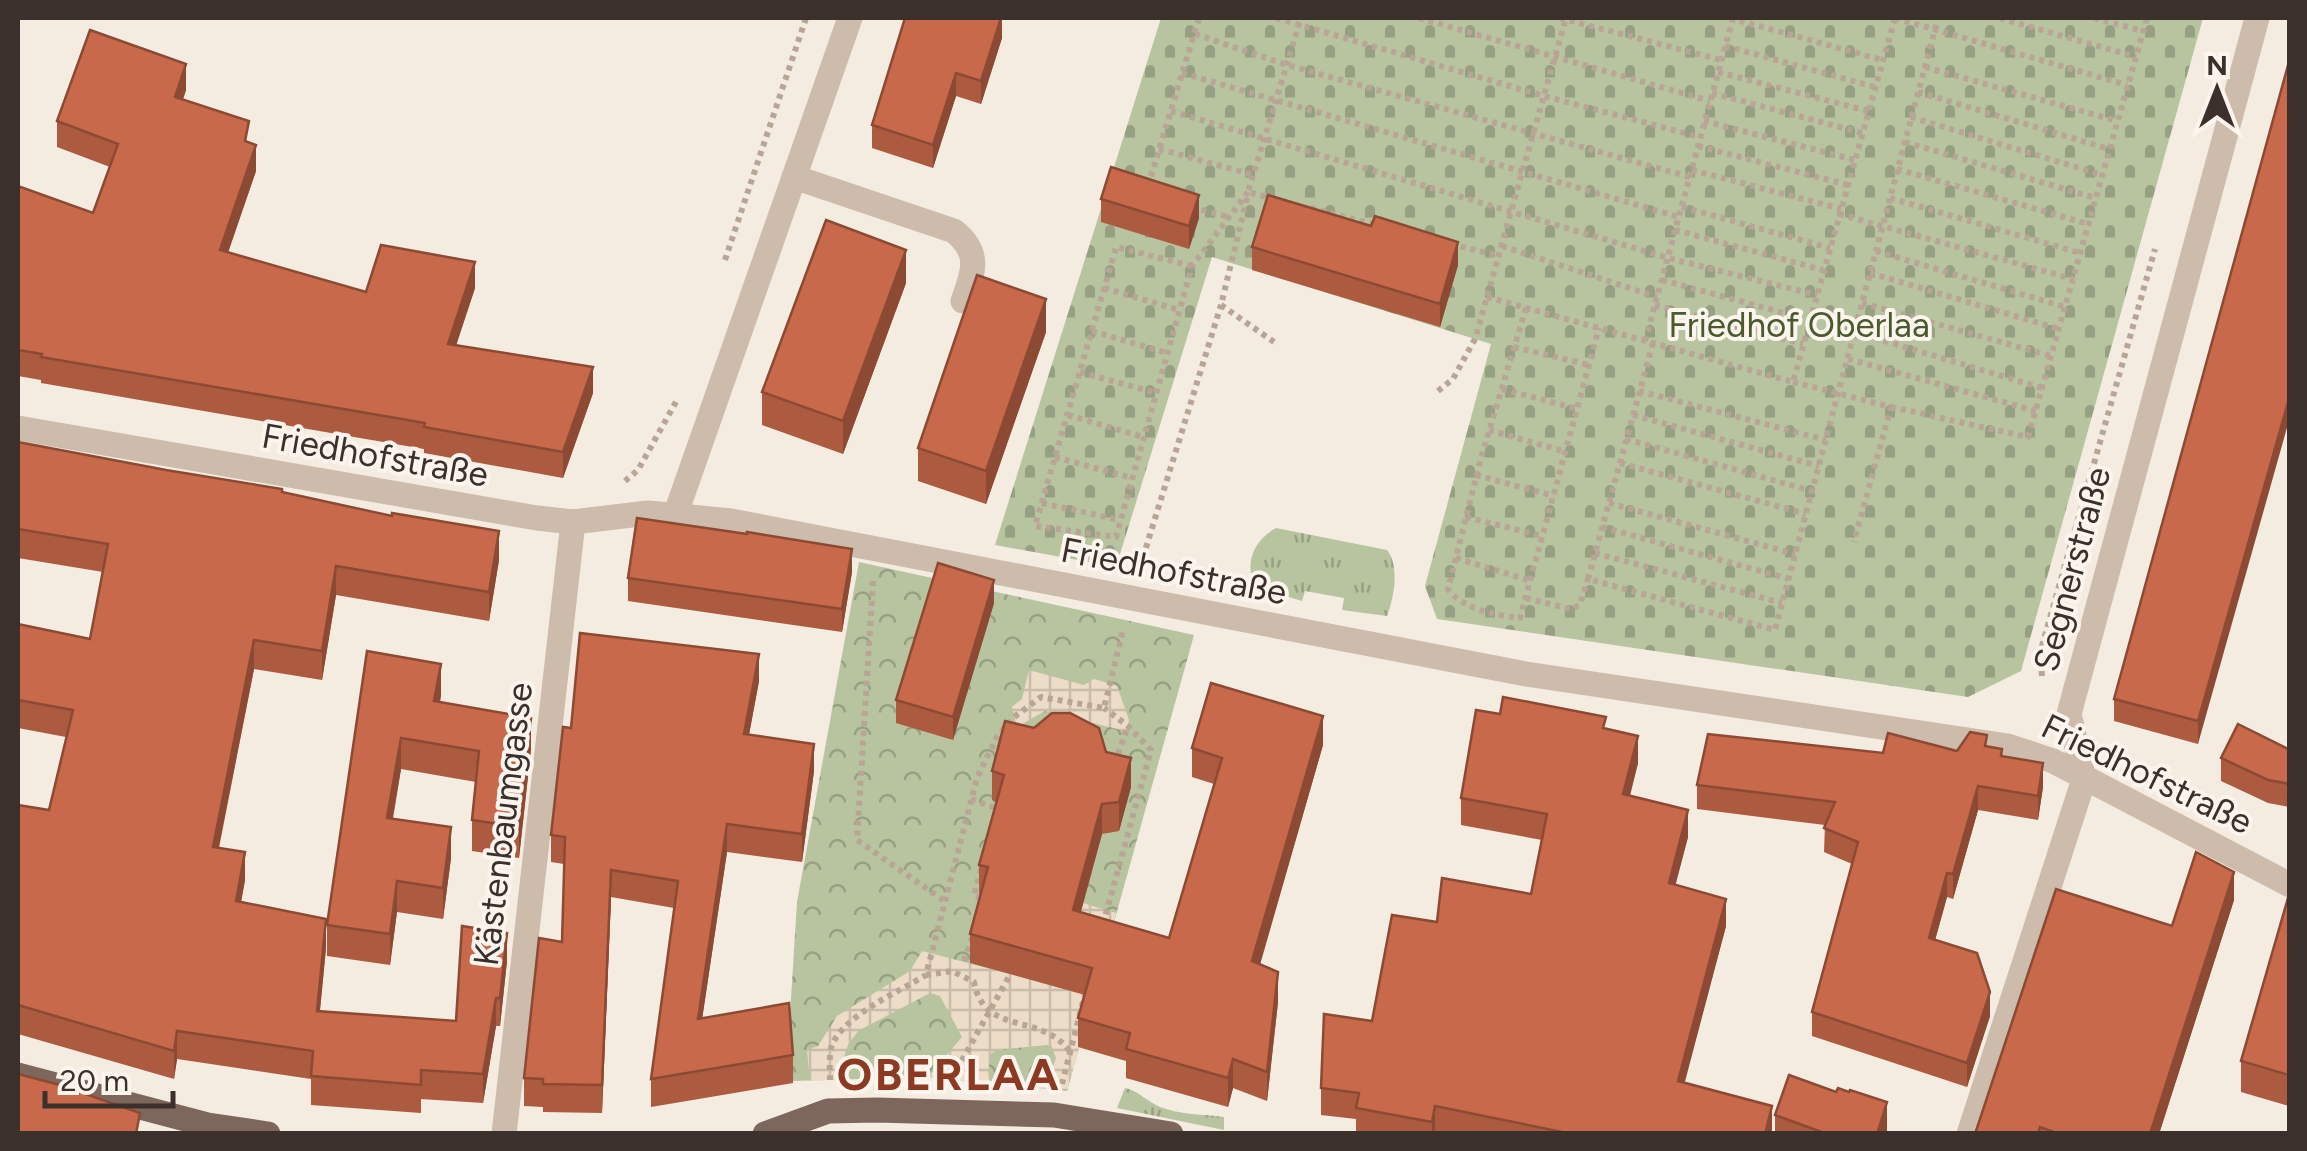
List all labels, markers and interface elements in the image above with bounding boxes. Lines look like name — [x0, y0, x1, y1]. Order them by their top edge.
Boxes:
north arrow — [2167, 40, 2267, 140]
text: N — [2206, 48, 2228, 82]
park label: Friedhof Oberlaa — [1668, 304, 1930, 346]
street label: Friedhofstraße — [259, 414, 491, 496]
street label: Segnerstraße — [2025, 462, 2119, 676]
street label: Friedhofstraße — [1058, 529, 1290, 613]
street label: Kästenbaumgasse — [465, 680, 541, 968]
street label: Friedhofstraße — [2035, 705, 2259, 843]
scale bar — [45, 1046, 172, 1108]
district label: OBERLAA — [837, 1047, 1061, 1101]
text: 20 m — [60, 1062, 129, 1099]

